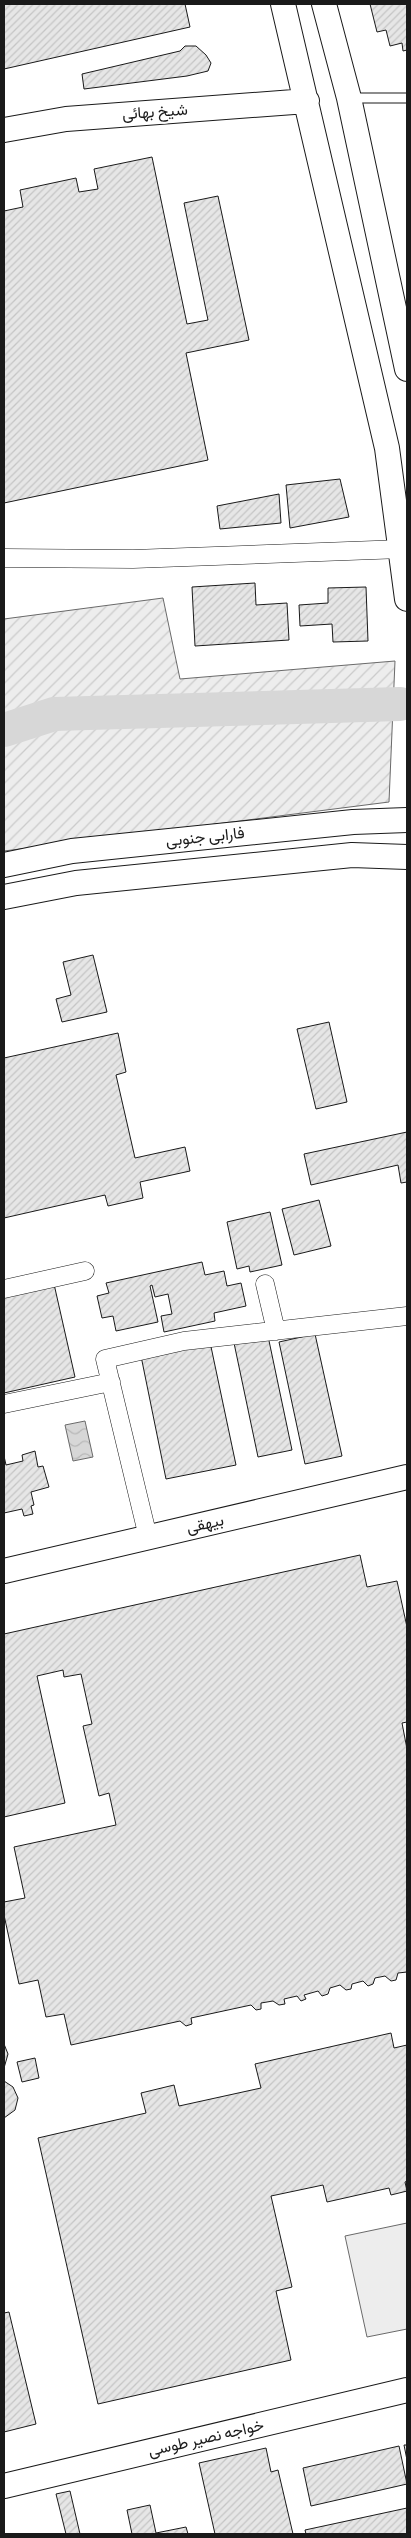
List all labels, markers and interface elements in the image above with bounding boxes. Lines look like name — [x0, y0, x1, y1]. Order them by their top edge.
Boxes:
street label: شیخ بهائی — [121, 99, 189, 125]
street label: فارابی جنوبی — [164, 822, 246, 852]
street label: بیهقی — [184, 1509, 226, 1539]
street label: خواجه نصیر طوسی — [146, 2414, 266, 2462]

